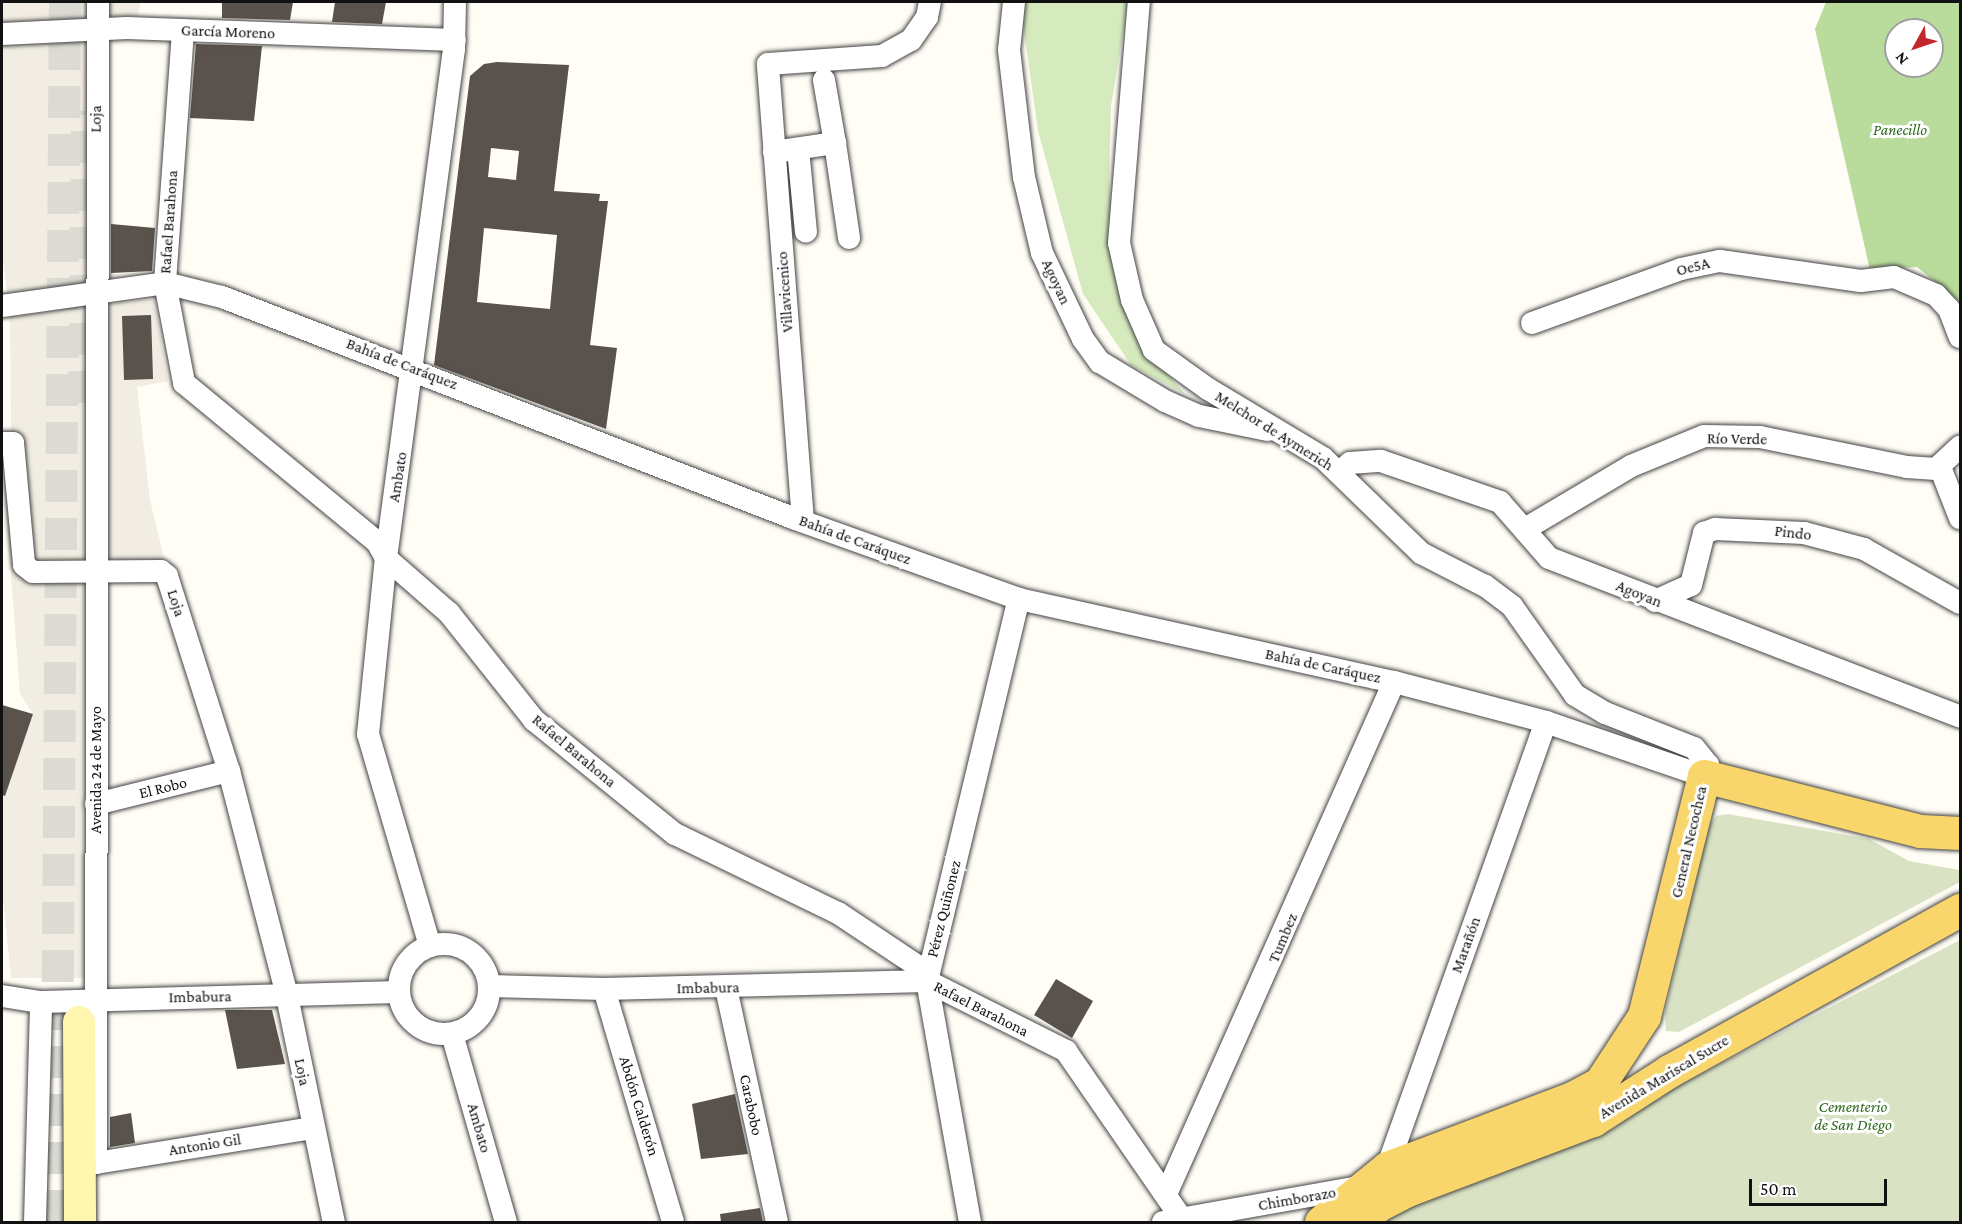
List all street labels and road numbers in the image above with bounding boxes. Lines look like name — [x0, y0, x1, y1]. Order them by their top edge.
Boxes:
street label: García Moreno — [181, 21, 275, 43]
street label: Loja — [86, 105, 106, 133]
street label: Rafael Barahona — [156, 169, 182, 275]
street label: Villavicenico — [773, 251, 797, 333]
street label: Oe5A — [1674, 254, 1712, 280]
street label: Agoyan — [1037, 256, 1075, 308]
street label: Bahía de Caráquez — [344, 334, 460, 394]
street label: Melchor de Aymerich — [1211, 387, 1337, 475]
street label: Río Verde — [1707, 429, 1767, 449]
street label: Ambato — [385, 450, 411, 504]
street label: Bahía de Caráquez — [796, 511, 914, 569]
street label: Pindo — [1773, 521, 1813, 545]
street label: Agoyan — [1613, 576, 1665, 612]
street label: Loja — [163, 587, 189, 619]
street label: Bahía de Caráquez — [1263, 644, 1383, 688]
street label: Avenida 24 de Mayo — [86, 706, 106, 834]
street label: Rafael Barahona — [528, 710, 620, 792]
street label: El Robo — [137, 773, 189, 803]
street label: General Necochea — [1667, 784, 1711, 900]
street label: Pérez Quiñonez — [923, 859, 965, 959]
street label: Tumbez — [1264, 910, 1302, 966]
street label: Marañón — [1447, 914, 1485, 976]
street label: Rafael Barahona — [930, 977, 1032, 1041]
street label: Imbabura — [676, 978, 740, 998]
street label: Imbabura — [168, 987, 232, 1007]
street label: Avenida Mariscal Sucre — [1596, 1031, 1732, 1123]
street label: Abdón Calderón — [615, 1054, 663, 1158]
street label: Loja — [290, 1057, 314, 1087]
street label: Carabobo — [735, 1073, 767, 1137]
street label: Ambato — [463, 1101, 495, 1155]
street label: Antonio Gil — [167, 1130, 243, 1160]
street label: Chimborazo — [1257, 1183, 1337, 1215]

